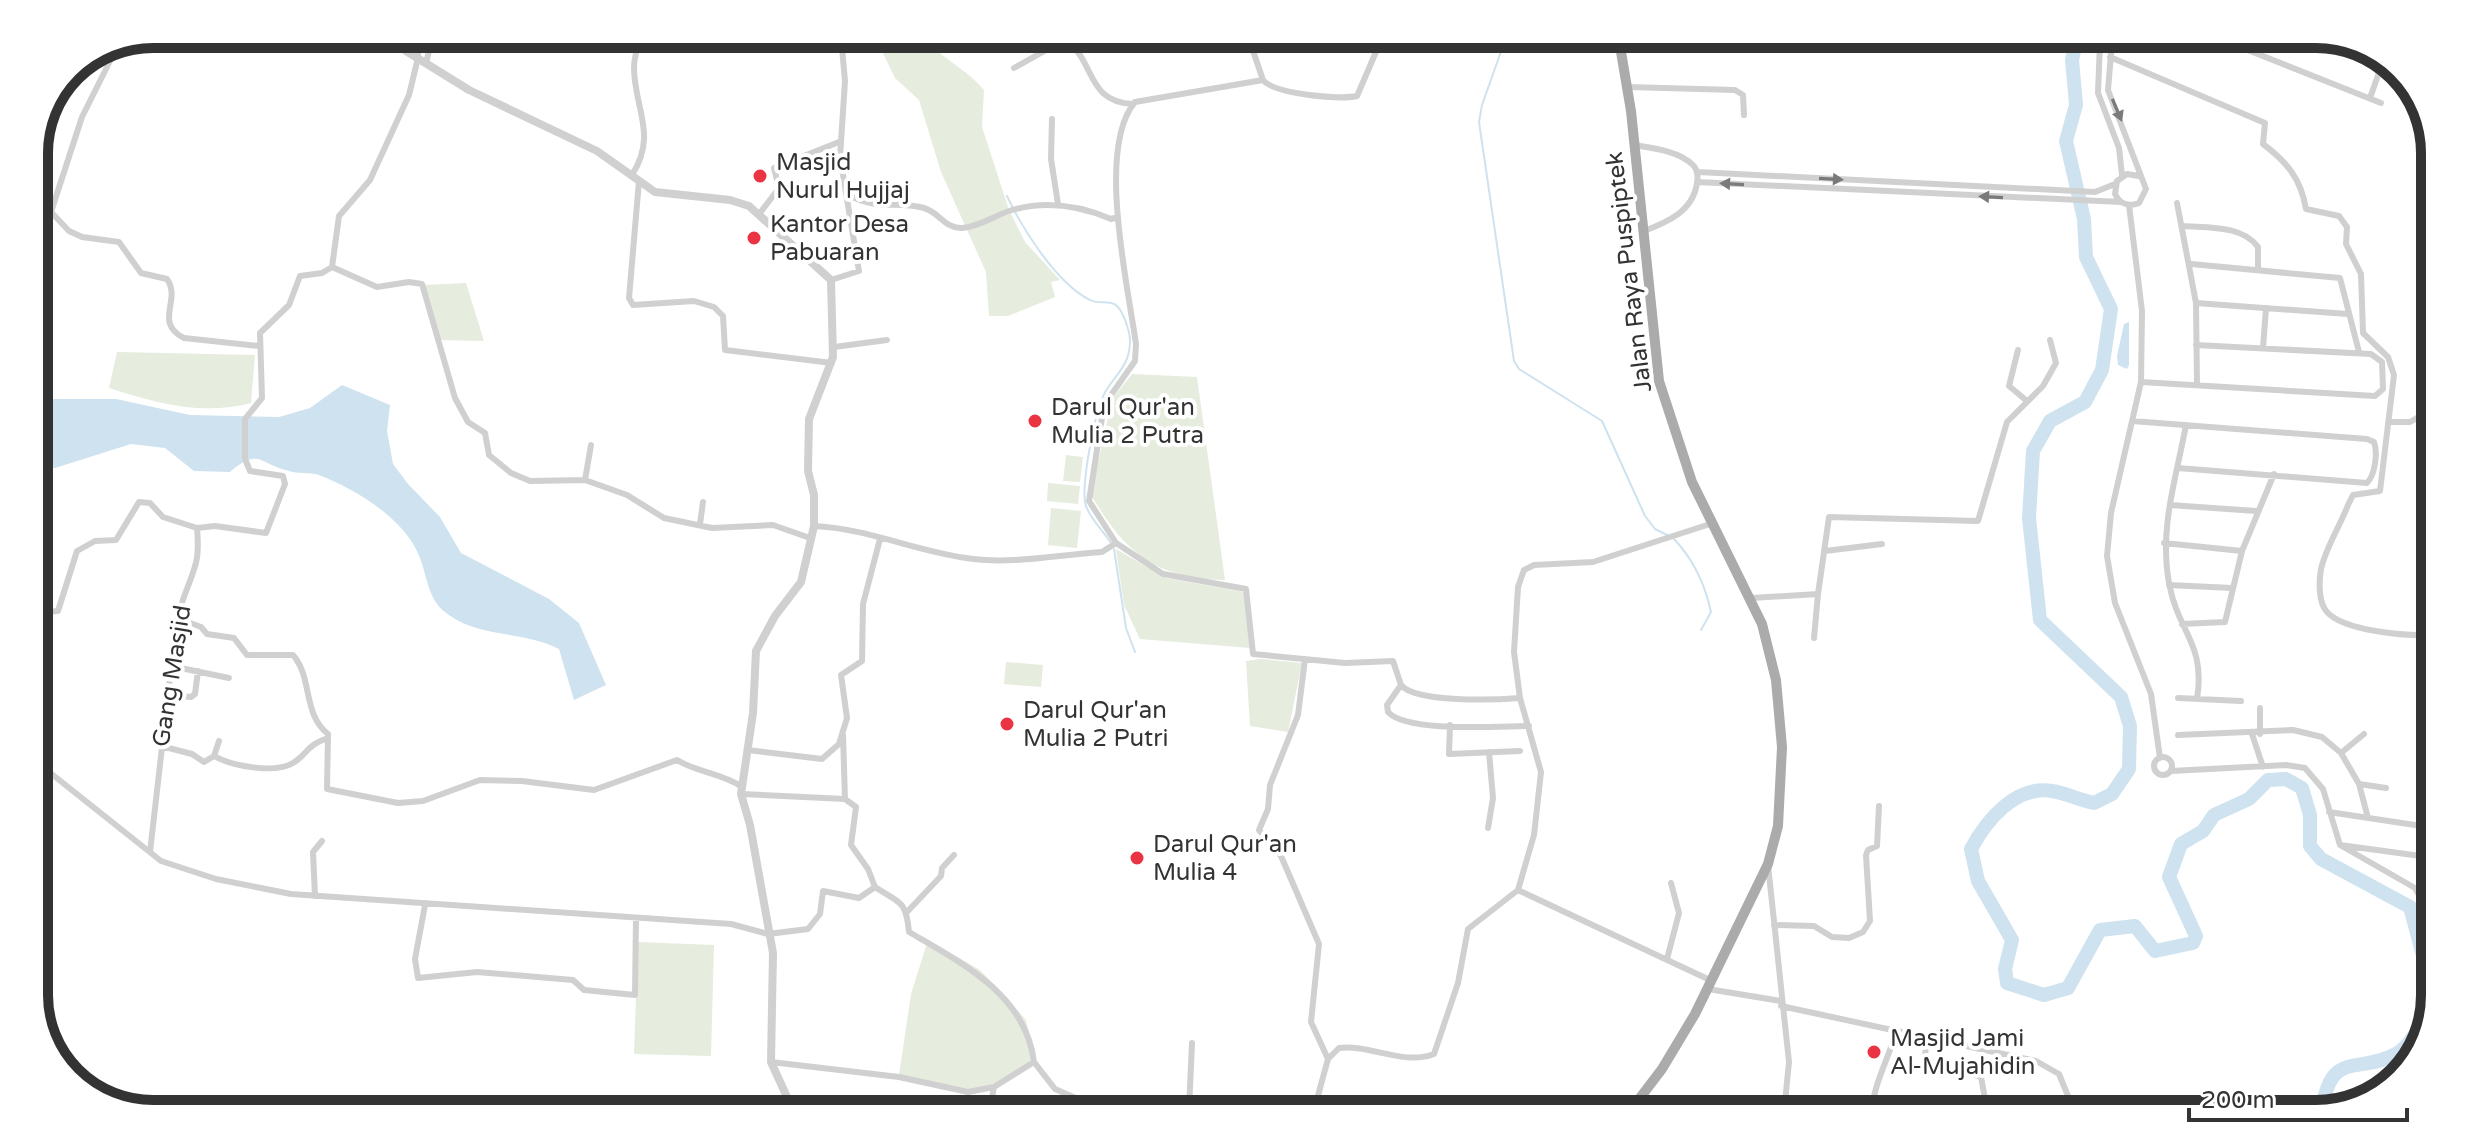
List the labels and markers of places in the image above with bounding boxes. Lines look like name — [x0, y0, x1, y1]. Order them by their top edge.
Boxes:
place label: Masjid Nurul Hujjaj — [776, 148, 910, 205]
marker: Masjid Nurul Hujjaj — [751, 167, 769, 185]
place label: Kantor Desa Pabuaran — [770, 210, 909, 267]
marker: Kantor Desa Pabuaran — [745, 229, 763, 247]
place label: Darul Qur'an Mulia 2 Putra — [1051, 393, 1204, 450]
marker: Darul Qur'an Mulia 2 Putra — [1026, 412, 1044, 430]
place label: Darul Qur'an Mulia 2 Putri — [1023, 696, 1168, 753]
marker: Darul Qur'an Mulia 2 Putri — [998, 715, 1016, 733]
place label: Darul Qur'an Mulia 4 — [1153, 830, 1297, 887]
marker: Darul Qur'an Mulia 4 — [1128, 849, 1146, 867]
place label: Masjid Jami Al-Mujahidin — [1890, 1024, 2036, 1081]
marker: Masjid Jami Al-Mujahidin — [1865, 1043, 1883, 1061]

